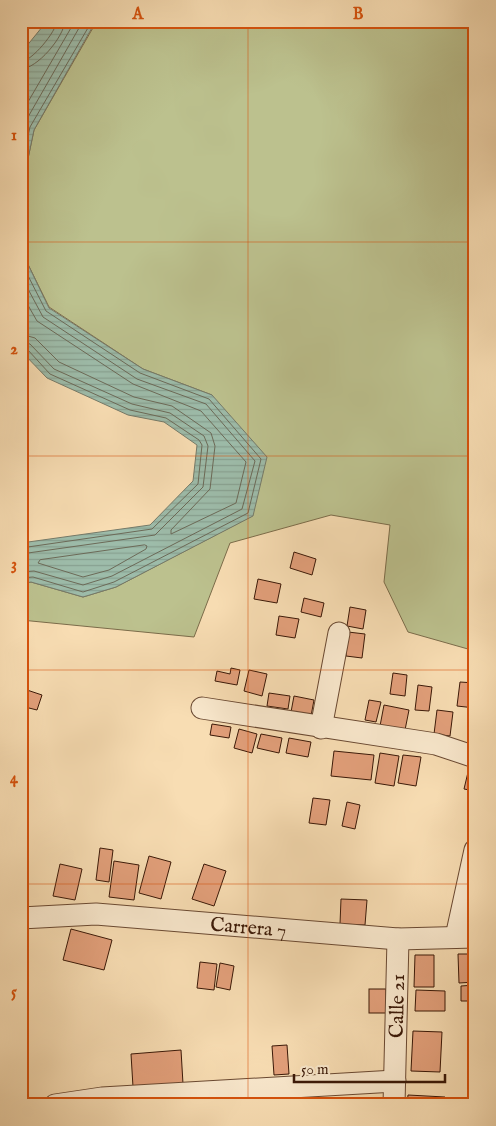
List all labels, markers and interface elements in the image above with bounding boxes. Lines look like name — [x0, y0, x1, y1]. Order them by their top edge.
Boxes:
text: A — [132, 5, 145, 25]
text: B — [353, 5, 364, 25]
text: 1 — [11, 126, 17, 146]
text: 2 — [10, 340, 18, 360]
text: 3 — [11, 555, 17, 575]
text: 4 — [10, 769, 19, 789]
street label: Carrera 7 — [209, 912, 287, 944]
street label: Calle 21 — [385, 974, 411, 1038]
text: 5 — [11, 983, 17, 1003]
scale bar — [294, 1051, 445, 1083]
text: 50 m — [301, 1060, 329, 1079]

